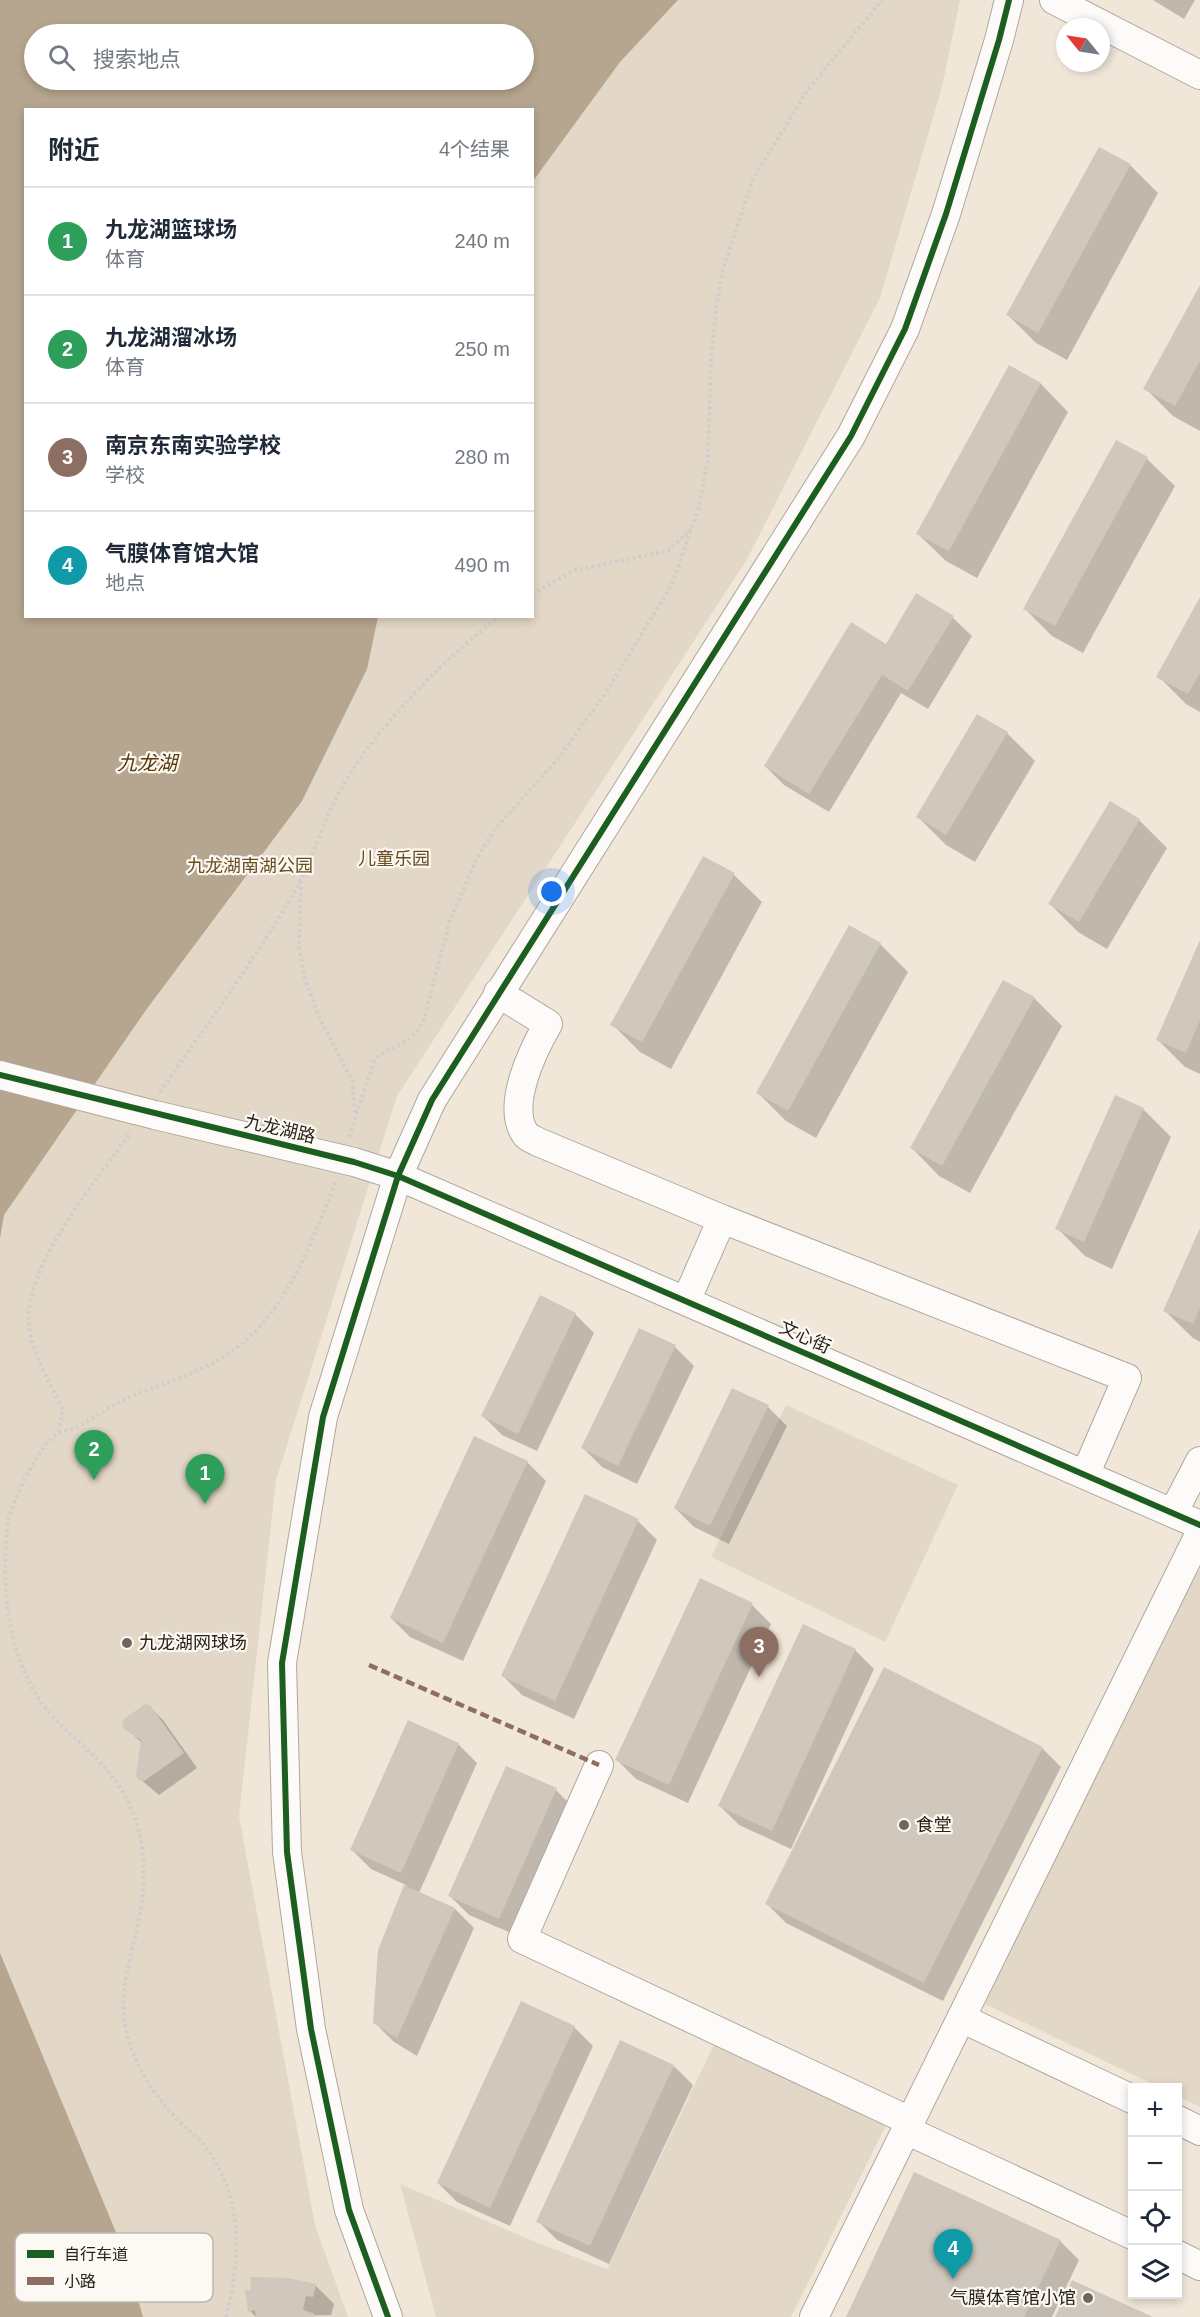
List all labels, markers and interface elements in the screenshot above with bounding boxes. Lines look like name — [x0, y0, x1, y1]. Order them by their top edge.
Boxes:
north arrow — [1056, 18, 1110, 72]
search box — [24, 24, 534, 90]
icon: search — [45, 41, 78, 74]
text: 搜索地点 — [93, 47, 181, 72]
text: 附近 — [48, 135, 100, 165]
text: 4个结果 — [439, 138, 510, 160]
text: 九龙湖篮球场 — [105, 217, 237, 242]
text: 1 — [62, 230, 73, 252]
text: 240 m — [454, 230, 510, 252]
text: 体育 — [105, 248, 145, 270]
text: 九龙湖溜冰场 — [105, 325, 237, 350]
text: 2 — [62, 338, 73, 360]
text: 250 m — [454, 338, 510, 360]
text: 体育 — [105, 356, 145, 378]
text: 南京东南实验学校 — [105, 433, 281, 458]
text: 3 — [62, 446, 73, 468]
text: 280 m — [454, 446, 510, 468]
text: 学校 — [105, 464, 145, 486]
text: 气膜体育馆大馆 — [105, 541, 259, 566]
text: 4 — [62, 554, 73, 576]
text: 490 m — [454, 554, 510, 576]
text: 地点 — [105, 572, 145, 594]
water label: 九龙湖 — [117, 752, 180, 774]
park label: 儿童乐园 — [358, 849, 430, 869]
park label: 九龙湖南湖公园 — [187, 856, 313, 876]
your location — [537, 877, 566, 906]
street label: 九龙湖路 — [243, 1111, 317, 1147]
street label: 文心街 — [776, 1317, 834, 1357]
pin: 2 — [74, 1430, 113, 1480]
pin: 1 — [186, 1454, 224, 1504]
pin: 3 — [740, 1628, 778, 1677]
place label: 九龙湖网球场 — [139, 1633, 247, 1653]
marker: 九龙湖网球场 — [120, 1636, 134, 1650]
place label: 食堂 — [916, 1815, 952, 1835]
marker: 食堂 — [897, 1818, 911, 1832]
map controls — [1128, 2083, 1182, 2299]
button: + — [1128, 2083, 1182, 2137]
button: − — [1128, 2137, 1182, 2191]
button: locate — [1128, 2191, 1182, 2245]
pin: 4 — [934, 2230, 972, 2279]
legend — [15, 2233, 213, 2302]
button: layers — [1128, 2245, 1182, 2299]
text: 自行车道 — [64, 2246, 128, 2263]
text: 小路 — [64, 2273, 96, 2290]
place label: 气膜体育馆小馆 — [950, 2288, 1076, 2308]
marker: 气膜体育馆小馆 — [1081, 2291, 1095, 2305]

